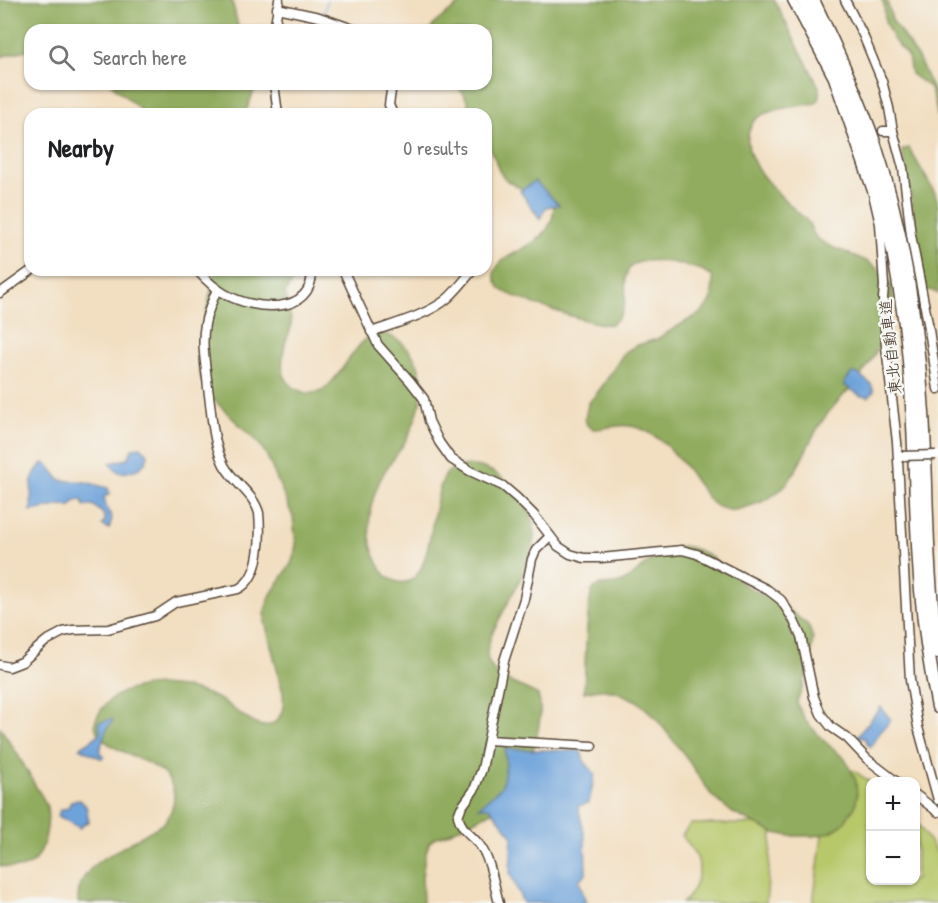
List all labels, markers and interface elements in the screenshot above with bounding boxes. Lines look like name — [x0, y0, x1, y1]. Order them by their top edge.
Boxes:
search box — [24, 24, 492, 90]
icon: search — [45, 41, 78, 74]
text: Search here — [93, 42, 187, 72]
text: Nearby — [48, 130, 114, 165]
text: 0 results — [403, 134, 468, 161]
street label: 東北自動車道 — [874, 298, 906, 396]
map controls — [866, 777, 920, 885]
button: + — [866, 777, 920, 831]
button: − — [866, 831, 920, 885]

